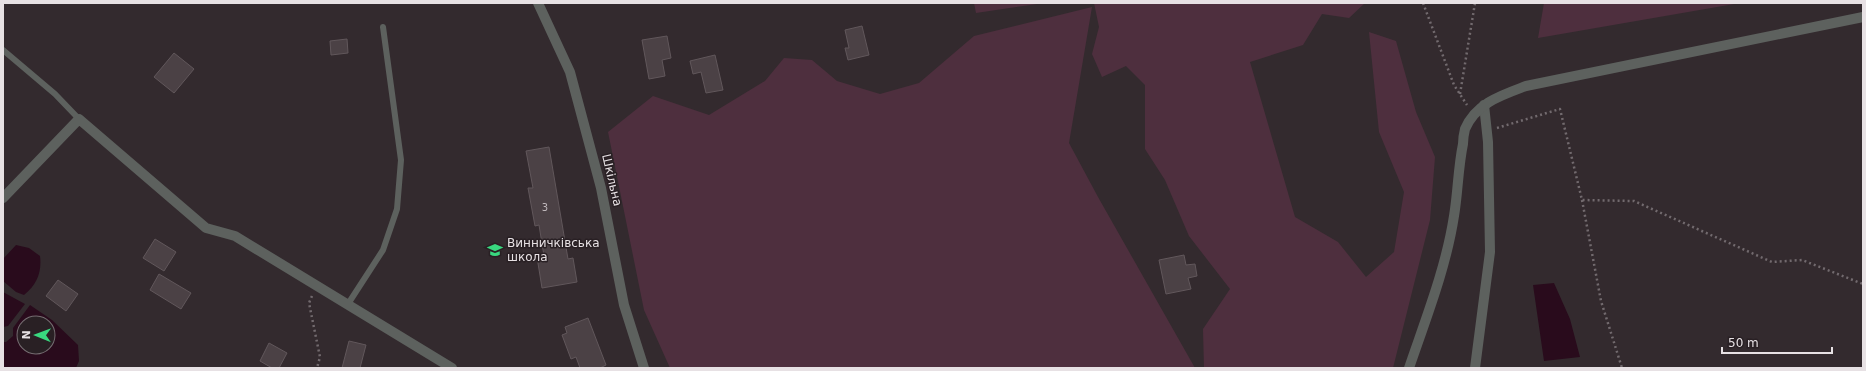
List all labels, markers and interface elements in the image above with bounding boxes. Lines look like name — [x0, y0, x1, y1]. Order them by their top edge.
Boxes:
street label: Шкільна — [599, 152, 625, 208]
house number: 3 — [542, 202, 548, 213]
place label: Винничківська школа — [507, 236, 600, 264]
school or university icon: Винничківська школа — [486, 241, 504, 259]
north arrow — [16, 315, 56, 355]
scale bar — [1722, 329, 1832, 355]
text: N — [20, 330, 33, 340]
text: 50 m — [1728, 336, 1759, 350]

